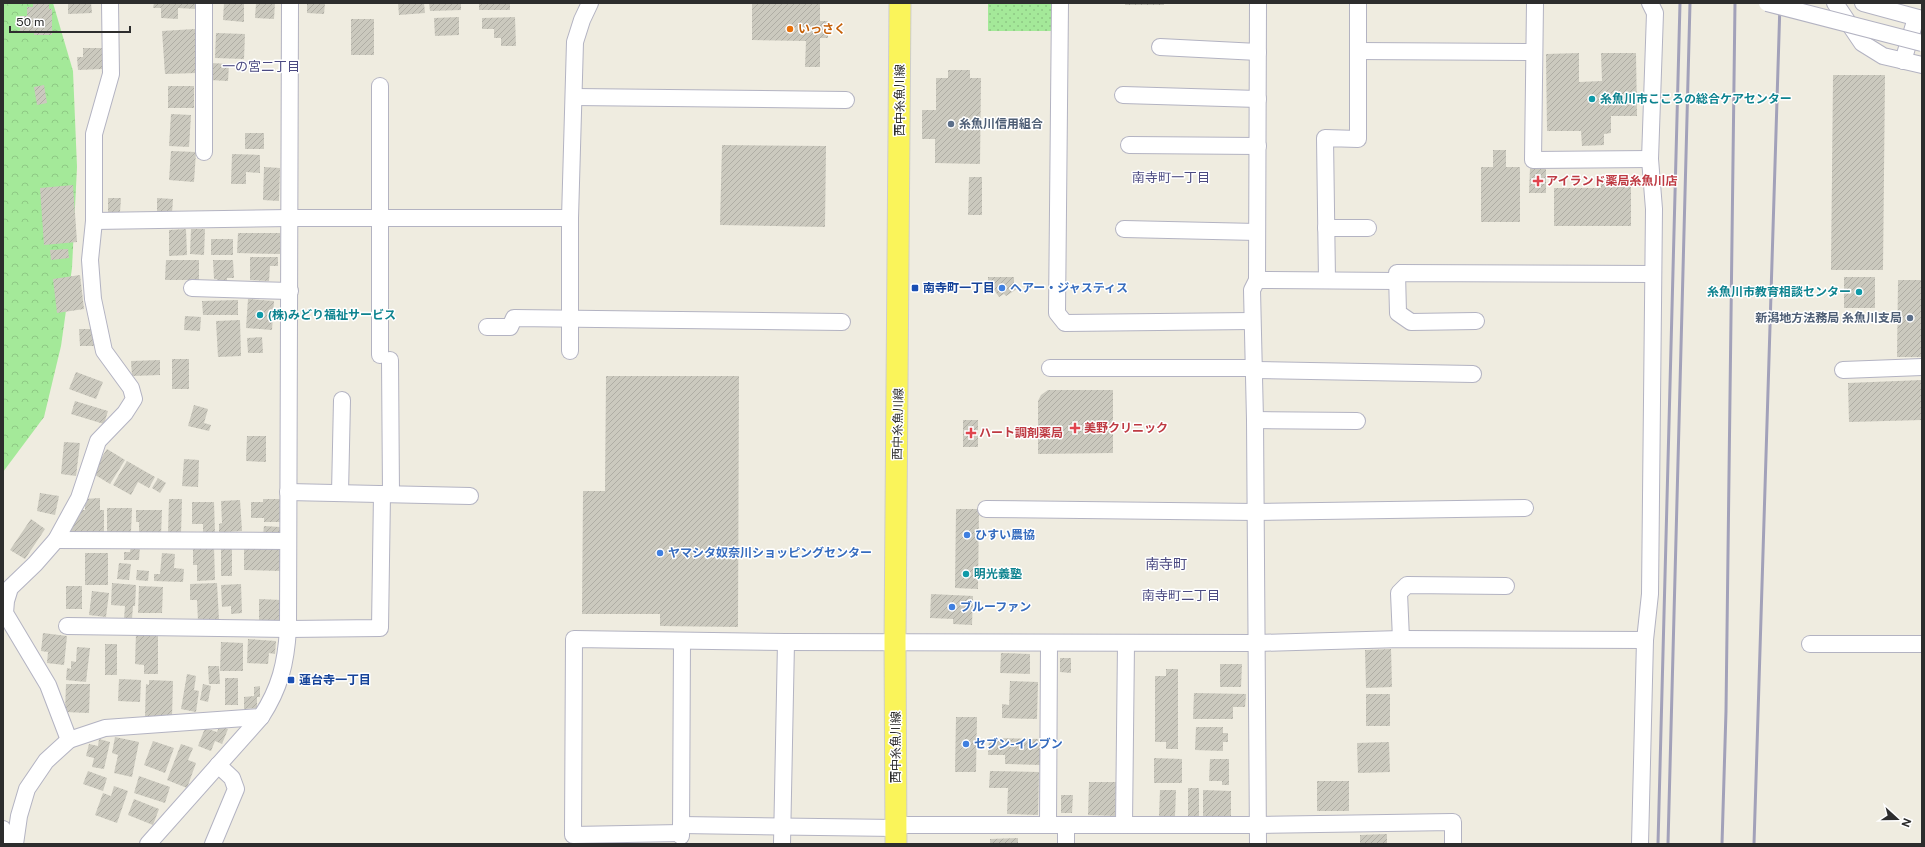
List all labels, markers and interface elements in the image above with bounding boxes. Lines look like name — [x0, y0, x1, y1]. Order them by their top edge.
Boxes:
scale bar — [10, 8, 130, 34]
text: 50 m — [16, 15, 44, 29]
place label: いっさく — [798, 22, 846, 36]
marker: いっさく — [785, 24, 795, 34]
district label: 一の宮二丁目 — [222, 59, 300, 74]
street label: 西中糸魚川線 — [893, 64, 907, 136]
place label: 糸魚川市こころの総合ケアセンター — [1600, 92, 1792, 106]
marker: 糸魚川市こころの総合ケアセンター — [1587, 94, 1597, 104]
place label: 糸魚川信用組合 — [959, 117, 1043, 131]
marker: 糸魚川信用組合 — [946, 119, 956, 129]
district label: 南寺町一丁目 — [1132, 170, 1210, 185]
place label: アイランド薬局糸魚川店 — [1546, 174, 1677, 188]
marker: アイランド薬局糸魚川店 — [1533, 176, 1543, 186]
place label: 南寺町一丁目 — [923, 281, 995, 295]
place label: ヘアー・ジャスティス — [1010, 281, 1128, 295]
marker: 南寺町一丁目 — [910, 283, 920, 293]
marker: ヘアー・ジャスティス — [997, 283, 1007, 293]
place label: 糸魚川市教育相談センター — [1707, 285, 1851, 299]
marker: 糸魚川市教育相談センター — [1854, 287, 1864, 297]
place label: (株)みどり福祉サービス — [268, 308, 396, 322]
marker: (株)みどり福祉サービス — [255, 310, 265, 320]
place label: 新潟地方法務局 糸魚川支局 — [1755, 311, 1902, 325]
marker: 新潟地方法務局 糸魚川支局 — [1905, 313, 1915, 323]
street label: 西中糸魚川線 — [890, 388, 906, 460]
place label: 美野クリニック — [1084, 421, 1168, 435]
marker: 美野クリニック — [1069, 422, 1081, 434]
place label: ハート調剤薬局 — [979, 426, 1063, 440]
marker: ハート調剤薬局 — [966, 428, 976, 438]
place label: ひすい農協 — [975, 528, 1035, 542]
marker: ひすい農協 — [962, 530, 972, 540]
place label: ヤマシタ奴奈川ショッピングセンター — [668, 546, 872, 560]
marker: ヤマシタ奴奈川ショッピングセンター — [655, 548, 665, 558]
district label: 南寺町 — [1145, 556, 1187, 572]
place label: 明光義塾 — [974, 567, 1022, 581]
marker: 明光義塾 — [961, 569, 971, 579]
district label: 南寺町二丁目 — [1142, 588, 1220, 603]
place label: ブルーファン — [960, 600, 1031, 614]
marker: ブルーファン — [947, 602, 957, 612]
place label: 蓮台寺一丁目 — [299, 673, 371, 687]
marker: 蓮台寺一丁目 — [286, 675, 296, 685]
street label: 西中糸魚川線 — [889, 711, 903, 783]
place label: セブン-イレブン — [974, 737, 1063, 751]
marker: セブン-イレブン — [961, 739, 971, 749]
north arrow — [1877, 799, 1917, 839]
text: N — [1899, 816, 1913, 829]

